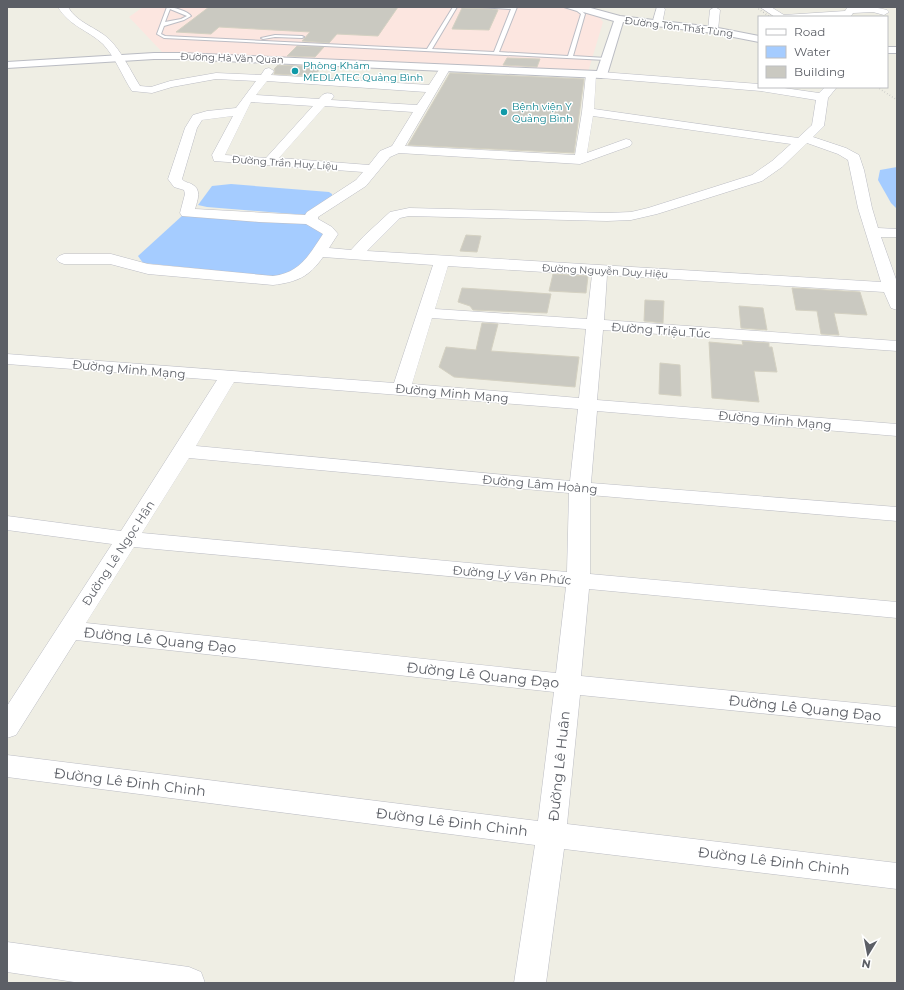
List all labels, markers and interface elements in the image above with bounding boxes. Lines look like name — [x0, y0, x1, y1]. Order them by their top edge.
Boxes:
street label: Đường Tôn Thất Tùng — [624, 14, 734, 40]
legend — [758, 16, 888, 88]
text: Road — [794, 24, 825, 39]
text: Water — [794, 44, 831, 59]
street label: Đường Hà Văn Quan — [180, 50, 284, 66]
place label: Phòng Khám MEDLATEC Quảng Bình — [303, 59, 423, 84]
text: Building — [794, 64, 845, 79]
marker: Phòng Khám MEDLATEC Quảng Bình — [290, 66, 300, 76]
place label: Bệnh viện Y Quảng Bình — [512, 100, 573, 125]
marker: Bệnh viện Y Quảng Bình — [499, 107, 509, 117]
street label: Đường Trần Huy Liệu — [232, 153, 338, 173]
street label: Đường Nguyễn Duy Hiệu — [542, 261, 668, 281]
street label: Đường Triệu Túc — [611, 319, 711, 341]
street label: Đường Minh Mạng — [72, 357, 186, 381]
street label: Đường Minh Mạng — [395, 381, 509, 405]
street label: Đường Minh Mạng — [718, 408, 832, 432]
street label: Đường Lâm Hoàng — [482, 471, 598, 497]
street label: Đường Lê Ngọc Hân — [78, 498, 158, 608]
street label: Đường Lý Văn Phức — [452, 562, 572, 588]
street label: Đường Lê Quang Đạo — [83, 623, 237, 657]
street label: Đường Lê Quang Đạo — [406, 658, 560, 692]
street label: Đường Lê Quang Đạo — [728, 691, 882, 725]
street label: Đường Lê Huân — [544, 710, 574, 822]
street label: Đường Lê Đinh Chinh — [53, 764, 207, 800]
street label: Đường Lê Đinh Chinh — [375, 804, 529, 840]
street label: Đường Lê Đinh Chinh — [697, 843, 851, 879]
north arrow — [848, 934, 888, 974]
text: N — [861, 956, 872, 972]

